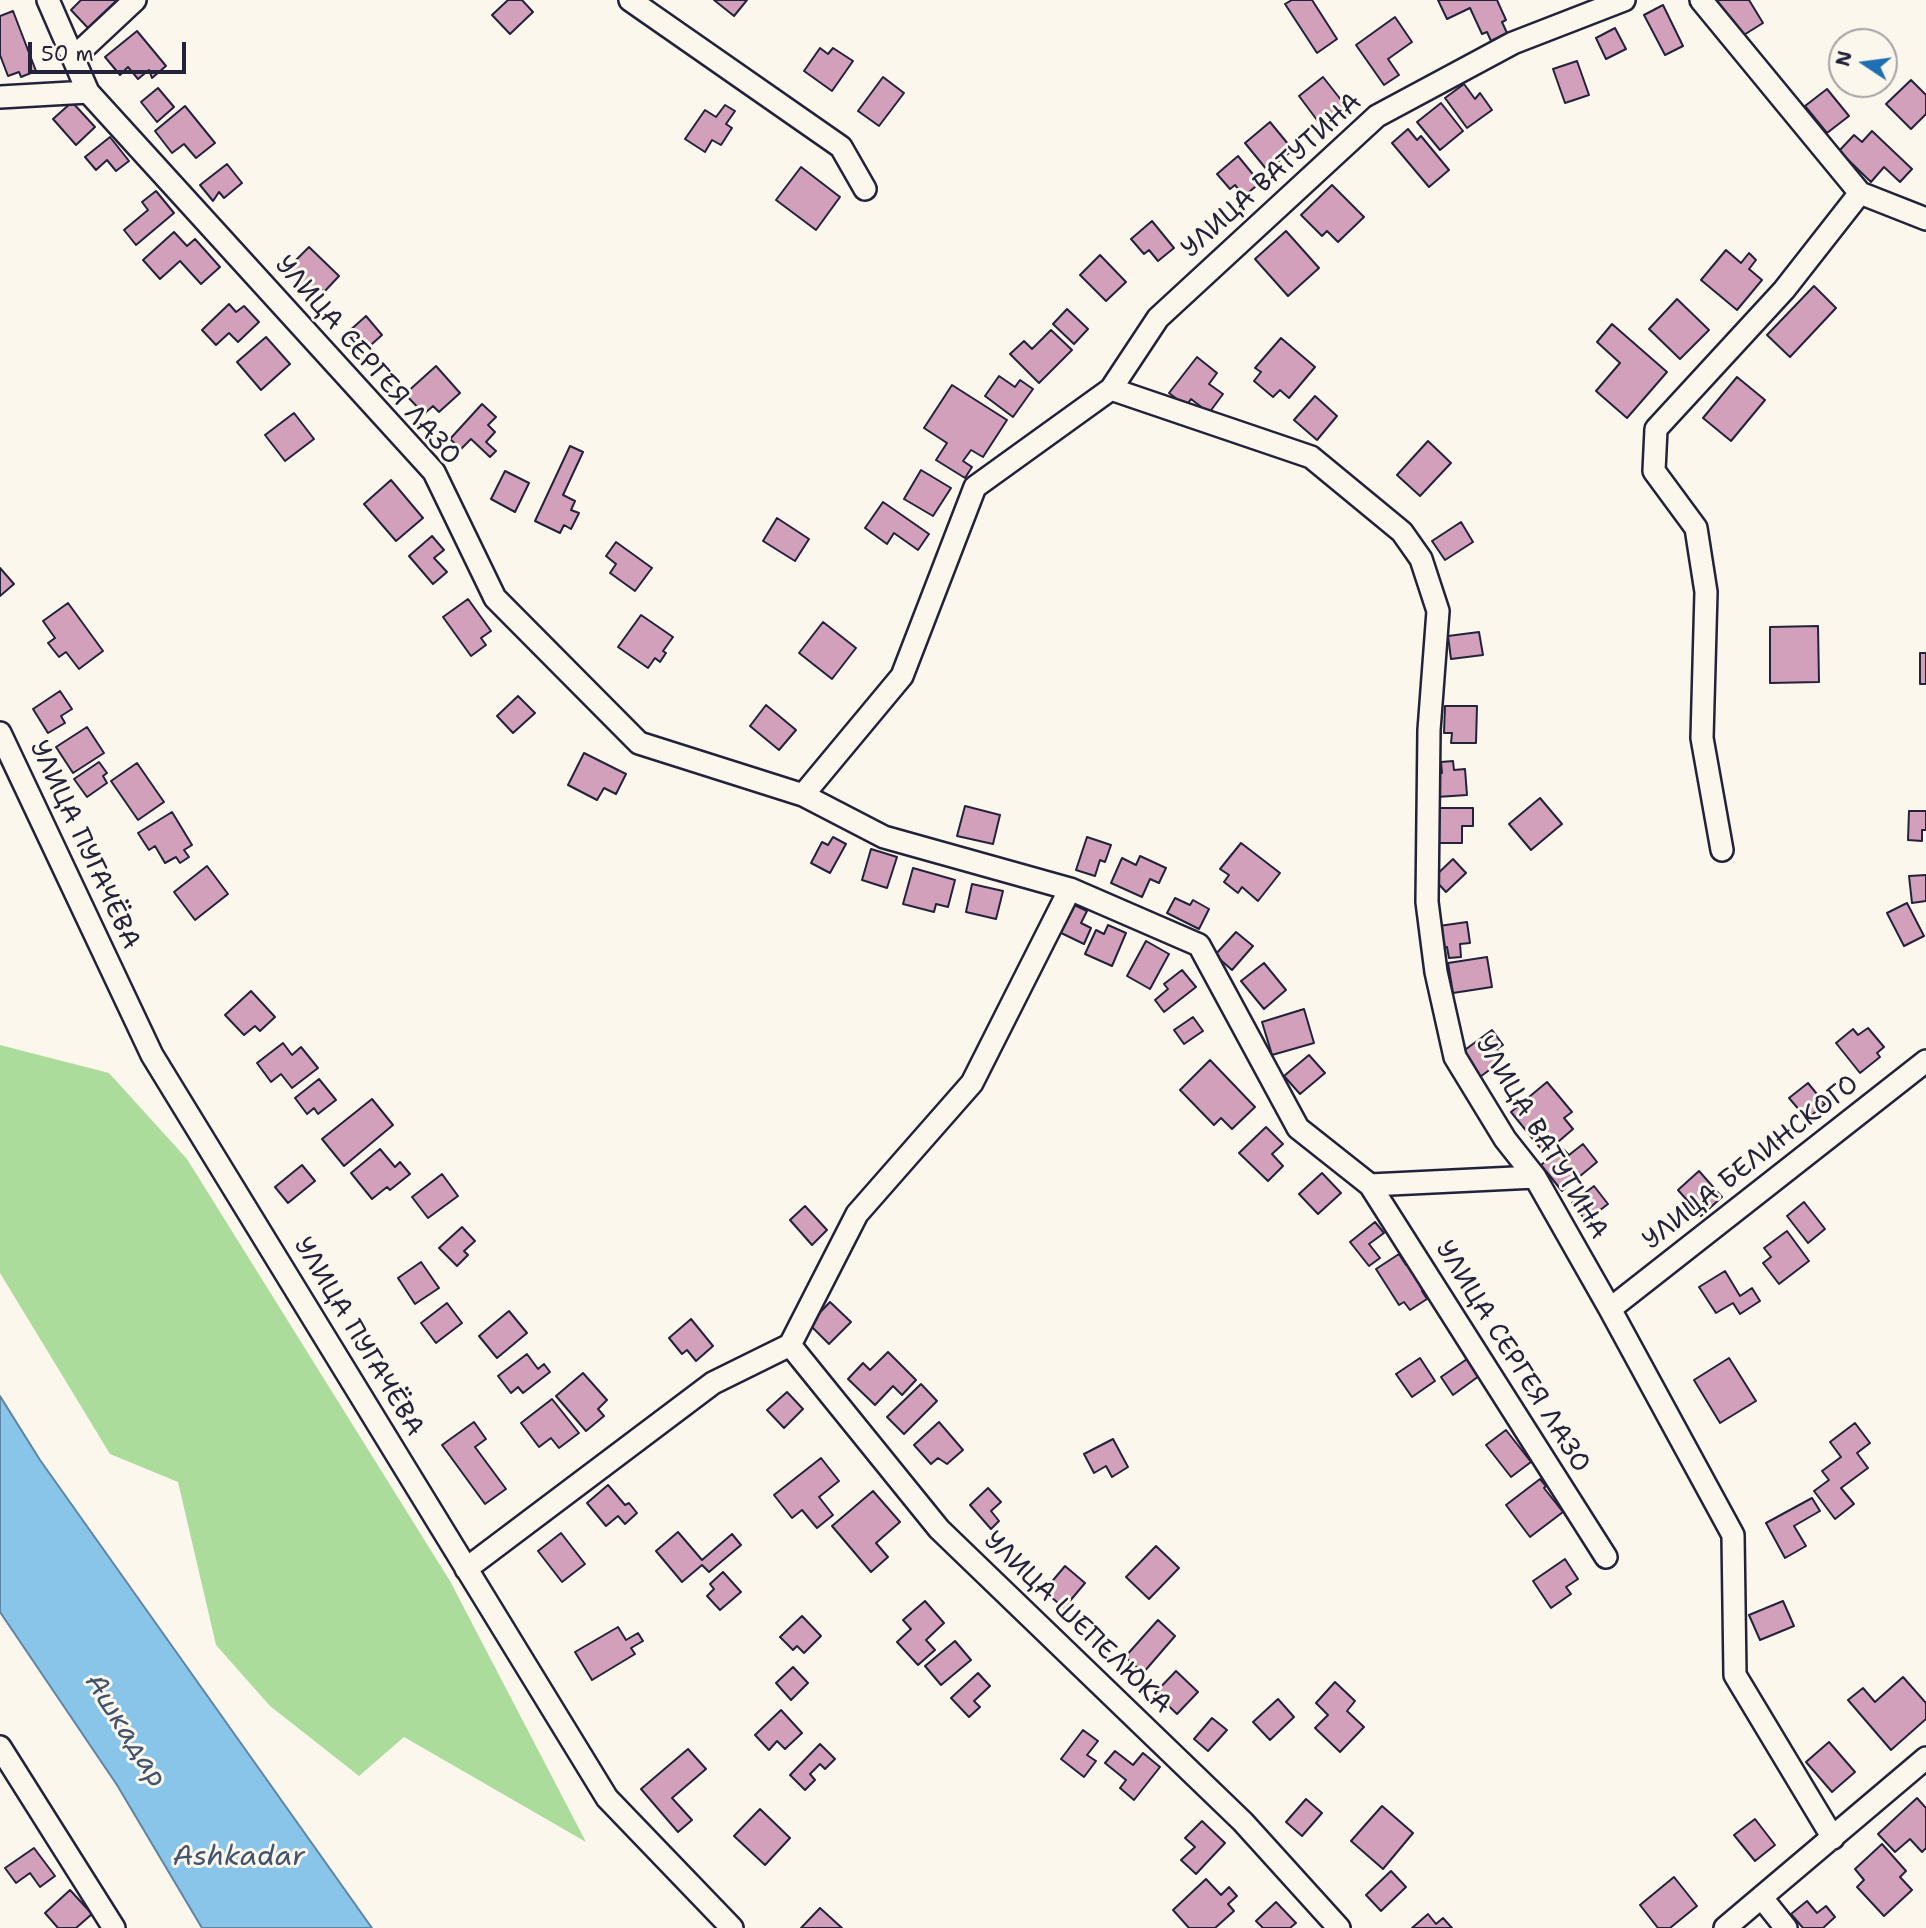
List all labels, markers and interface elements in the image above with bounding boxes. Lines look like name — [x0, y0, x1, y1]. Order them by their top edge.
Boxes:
scale bar — [32, 28, 189, 72]
north arrow — [1828, 28, 1898, 98]
text: 50 m — [41, 40, 94, 68]
text: N — [1830, 48, 1858, 69]
street label: УЛИЦА ВАТУТИНА — [1176, 87, 1368, 265]
street label: УЛИЦА СЕРГЕЯ ЛАЗО — [268, 250, 466, 472]
street label: УЛИЦА ПУГАЧЁВА — [22, 736, 146, 954]
street label: УЛИЦА ВАТУТИНА — [1468, 1031, 1614, 1245]
street label: УЛИЦА БЕЛИНСКОГО — [1637, 1069, 1865, 1257]
street label: УЛИЦА ПУГАЧЁВА — [286, 1232, 430, 1442]
street label: УЛИЦА СЕРГЕЯ ЛАЗО — [1428, 1235, 1596, 1479]
street label: УЛИЦА ШЕПЕЛЮКА — [977, 1525, 1177, 1721]
water label: Ашкадар — [77, 1668, 173, 1794]
water label: Ashkadar — [173, 1841, 305, 1875]

